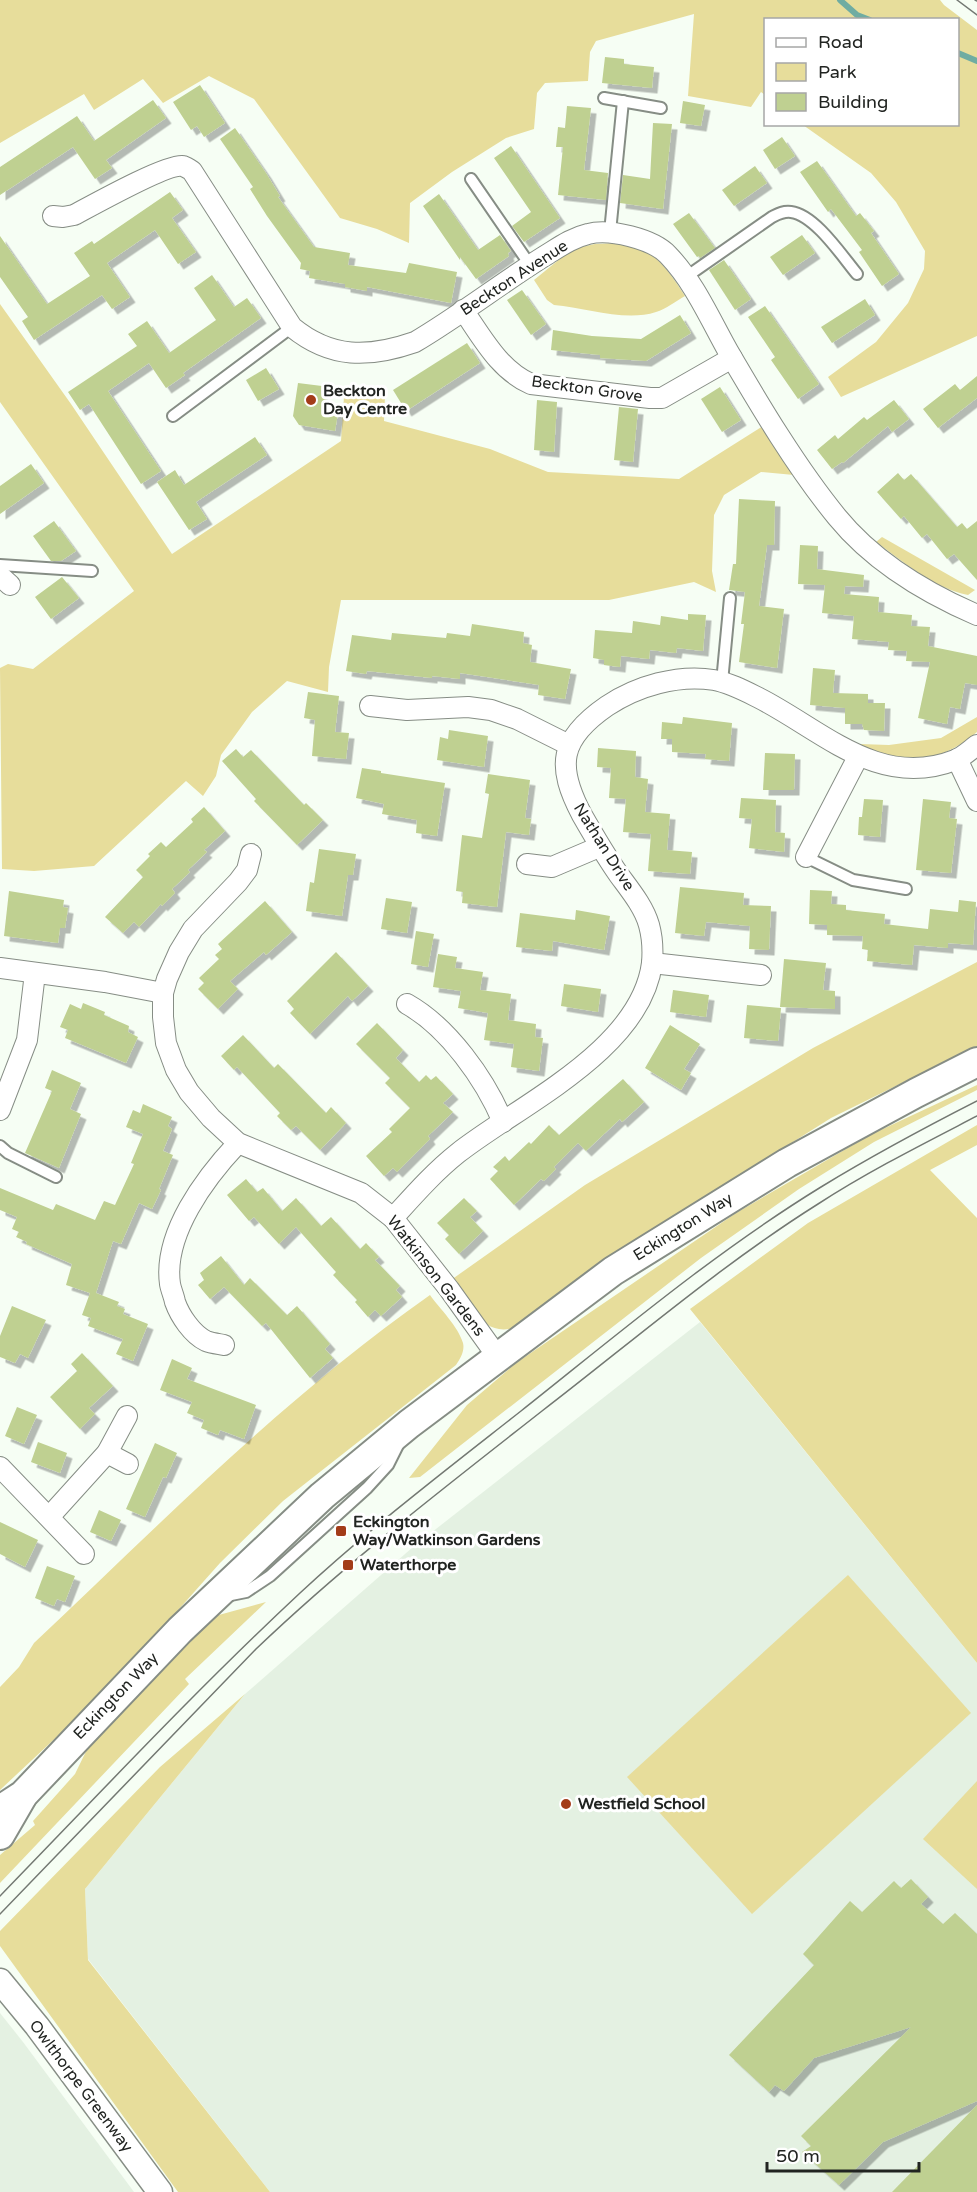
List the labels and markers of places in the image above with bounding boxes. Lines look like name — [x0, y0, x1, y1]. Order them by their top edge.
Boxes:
place label: Beckton Day Centre — [323, 381, 407, 419]
marker: Beckton Day Centre — [304, 393, 318, 407]
place label: Eckington Way/Watkinson Gardens — [353, 1512, 541, 1550]
marker: Eckington Way/Watkinson Gardens — [334, 1524, 348, 1538]
place label: Waterthorpe — [360, 1555, 456, 1575]
marker: Waterthorpe — [341, 1558, 355, 1572]
place label: Westfield School — [578, 1794, 705, 1814]
marker: Westfield School — [559, 1797, 573, 1811]

